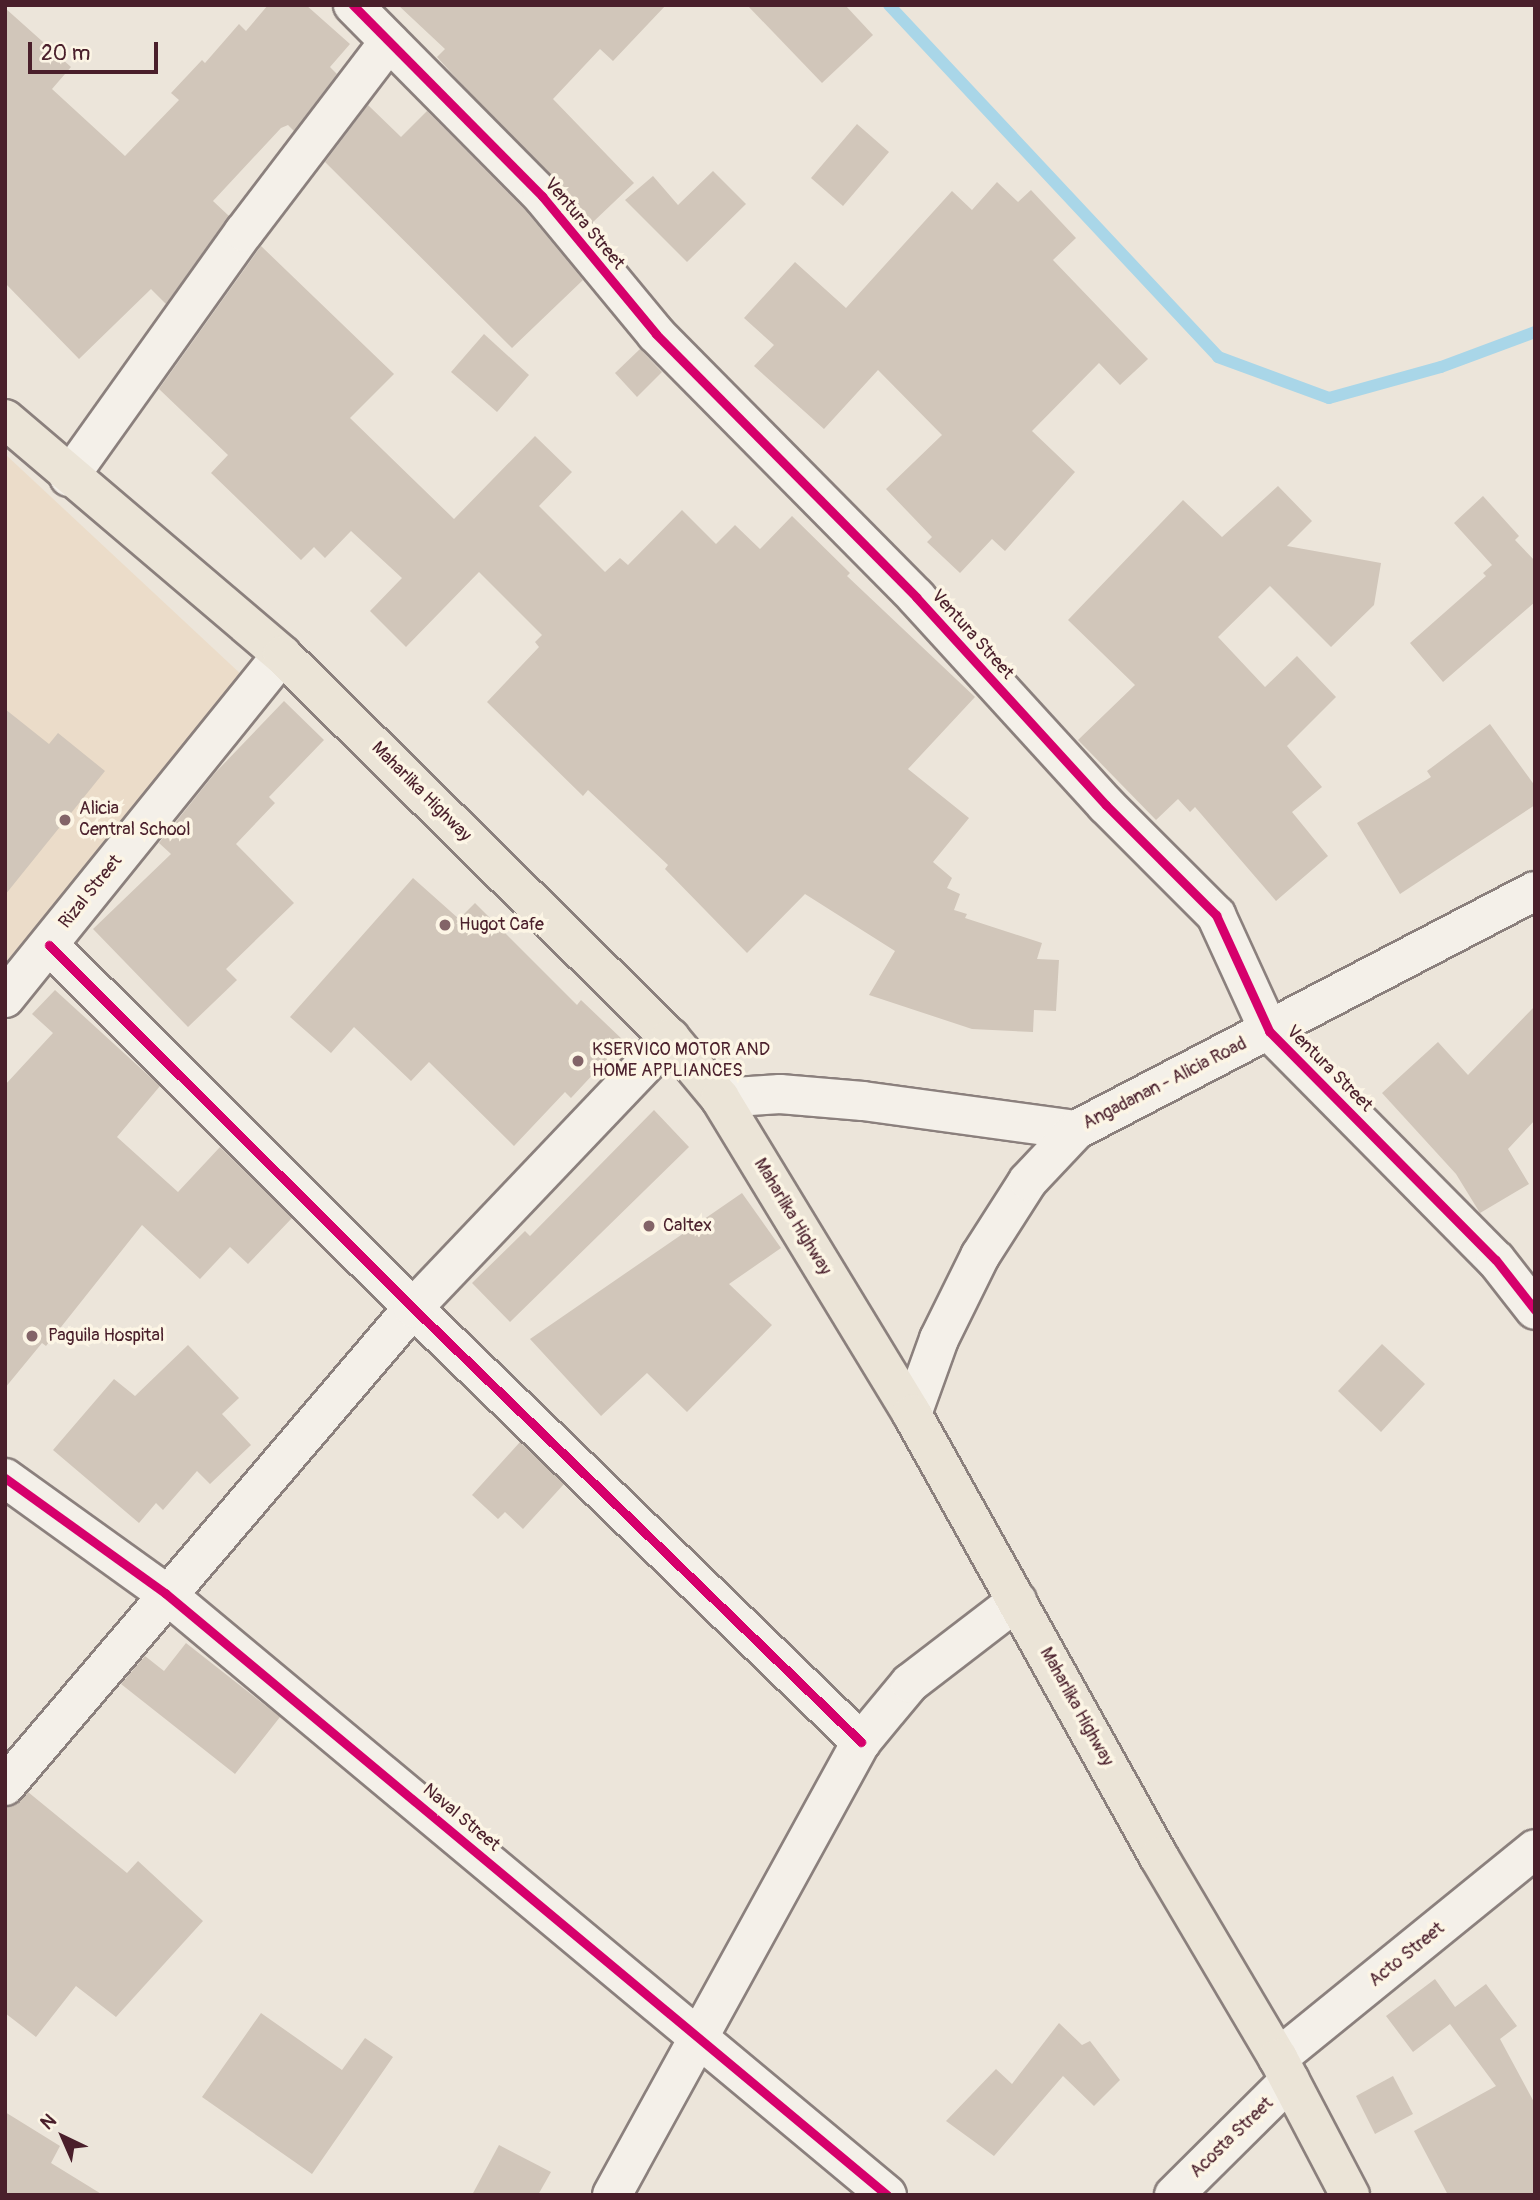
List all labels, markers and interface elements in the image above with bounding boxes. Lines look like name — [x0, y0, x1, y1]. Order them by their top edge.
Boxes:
scale bar — [32, 28, 161, 72]
text: 20 m — [41, 40, 90, 67]
street label: Ventura Street — [539, 174, 629, 274]
street label: Ventura Street — [926, 586, 1018, 684]
street label: Maharlika Highway — [367, 738, 475, 846]
place label: Alicia Central School — [79, 799, 191, 842]
marker: Alicia Central School — [57, 812, 73, 828]
street label: Rizal Street — [55, 851, 127, 933]
place label: Hugot Cafe — [459, 914, 544, 936]
marker: Hugot Cafe — [437, 917, 453, 933]
street label: Ventura Street — [1281, 1021, 1377, 1117]
street label: Angadanan - Alicia Road — [1080, 1033, 1250, 1135]
place label: KSERVICO MOTOR AND HOME APPLIANCES — [592, 1040, 770, 1082]
marker: KSERVICO MOTOR AND HOME APPLIANCES — [570, 1053, 586, 1069]
street label: Maharlika Highway — [749, 1155, 835, 1279]
place label: Caltex — [663, 1215, 712, 1237]
marker: Caltex — [641, 1218, 657, 1234]
place label: Paguila Hospital — [48, 1325, 164, 1347]
marker: Paguila Hospital — [22, 1326, 42, 1346]
street label: Maharlika Highway — [1034, 1644, 1118, 1770]
street label: Naval Street — [418, 1780, 504, 1856]
street label: Acto Street — [1365, 1918, 1449, 1992]
street label: Acosta Street — [1186, 2093, 1278, 2183]
north arrow — [28, 2102, 98, 2172]
text: N — [35, 2109, 61, 2135]

